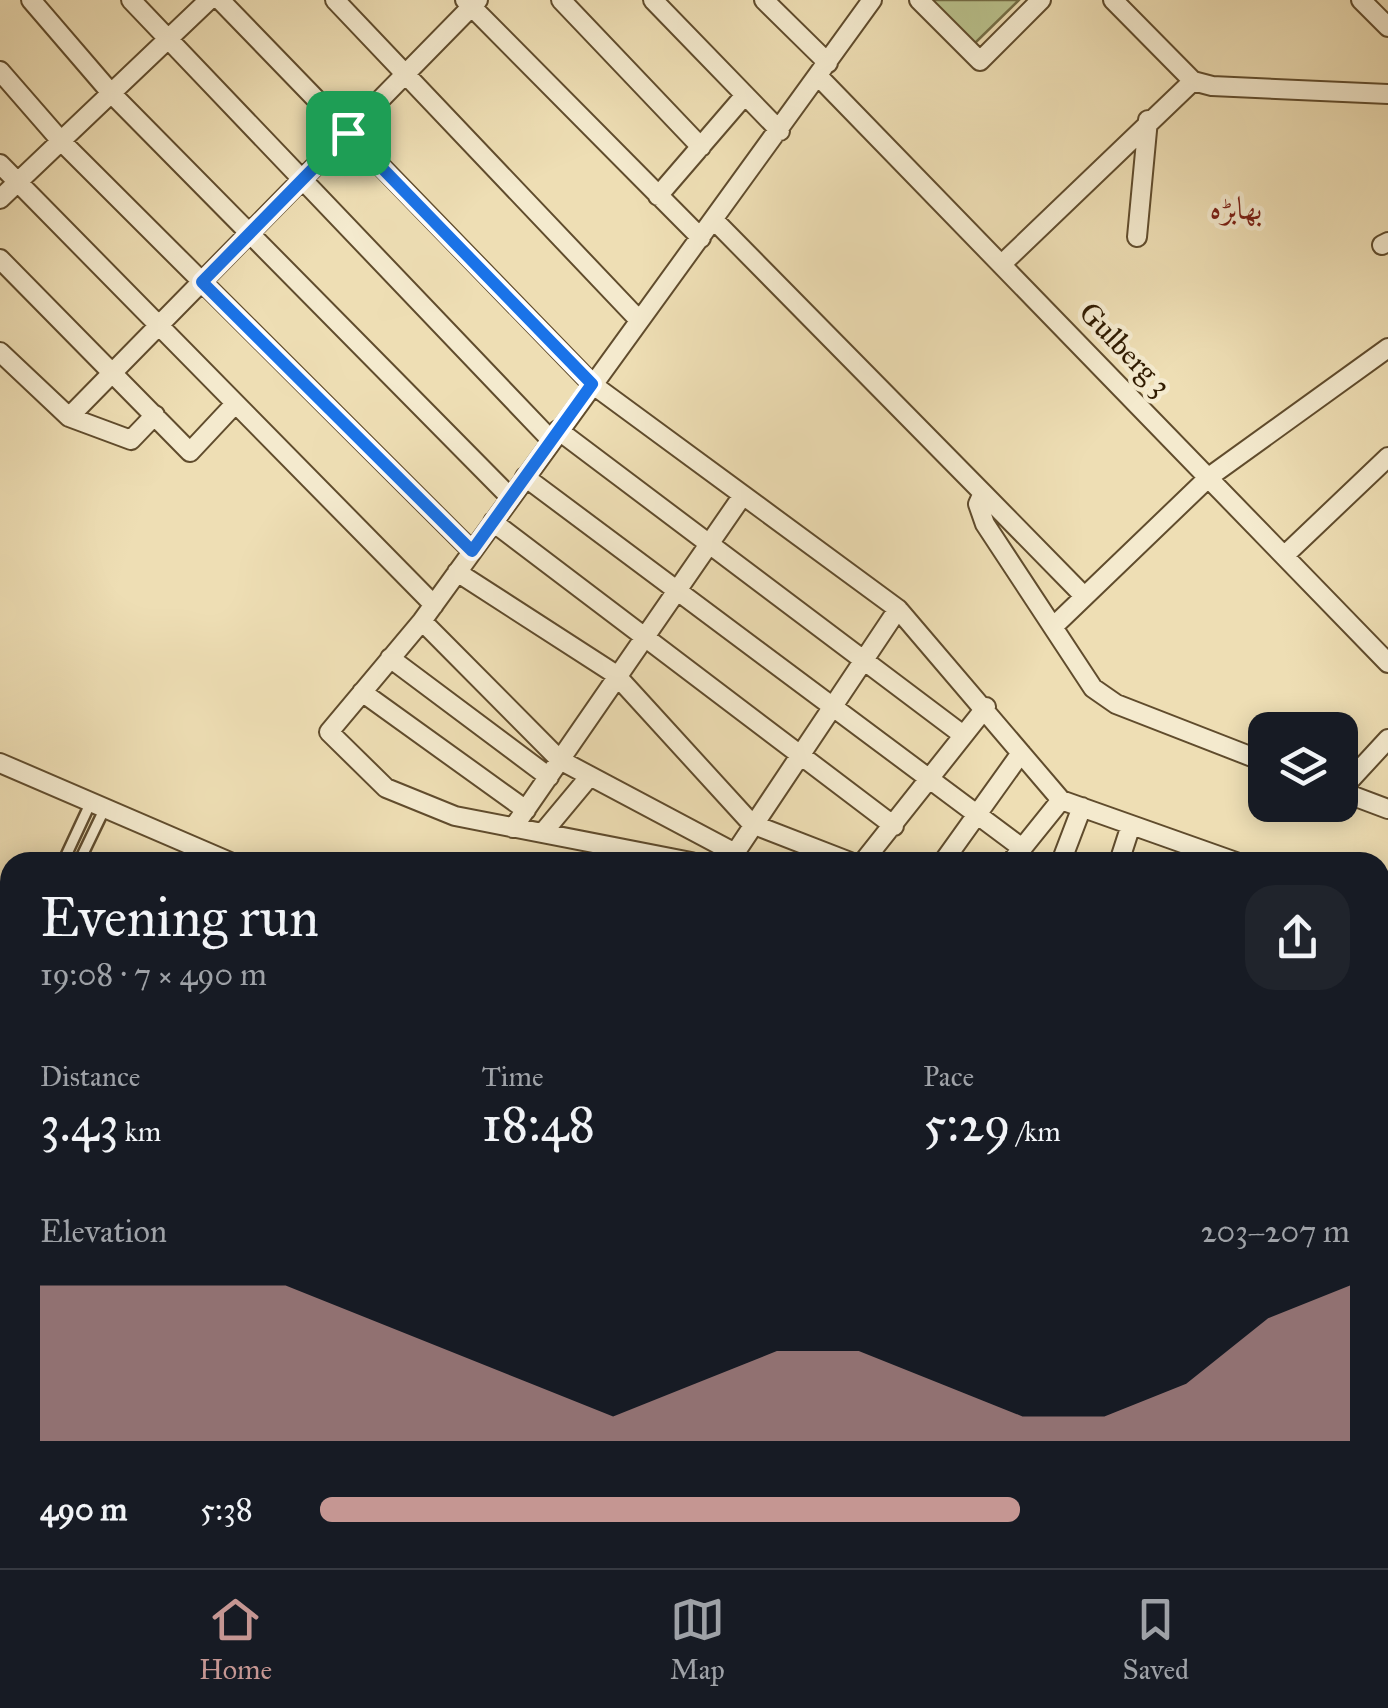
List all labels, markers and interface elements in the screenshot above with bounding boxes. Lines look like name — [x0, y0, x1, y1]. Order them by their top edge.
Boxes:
pin — [306, 91, 391, 176]
icon: arrive — [321, 106, 376, 161]
district label: بھابڑہ — [1210, 189, 1262, 228]
street label: Gulberg 3 — [1071, 294, 1179, 404]
map controls — [1248, 712, 1358, 822]
button: layers — [1248, 712, 1358, 822]
text: Evening run — [40, 884, 319, 951]
button: share — [1245, 885, 1350, 990]
text: 19:08 · 7 × 490 m — [40, 955, 267, 994]
text: Distance — [40, 1059, 140, 1094]
text: Time — [482, 1059, 544, 1094]
text: Pace — [923, 1059, 974, 1094]
text: 3.43 — [40, 1094, 119, 1155]
text: 18:48 — [482, 1094, 595, 1155]
text: 5:29 — [923, 1094, 1011, 1155]
text: km — [119, 1114, 161, 1149]
text: /km — [1011, 1114, 1061, 1149]
text: Elevation — [40, 1212, 167, 1251]
text: 203–207 m — [1201, 1212, 1350, 1251]
text: 490 m — [40, 1490, 127, 1529]
text: 5:38 — [200, 1490, 253, 1529]
tab: Home — [199, 1592, 272, 1687]
tab: Map — [670, 1592, 725, 1687]
tab: Saved — [1123, 1592, 1189, 1687]

